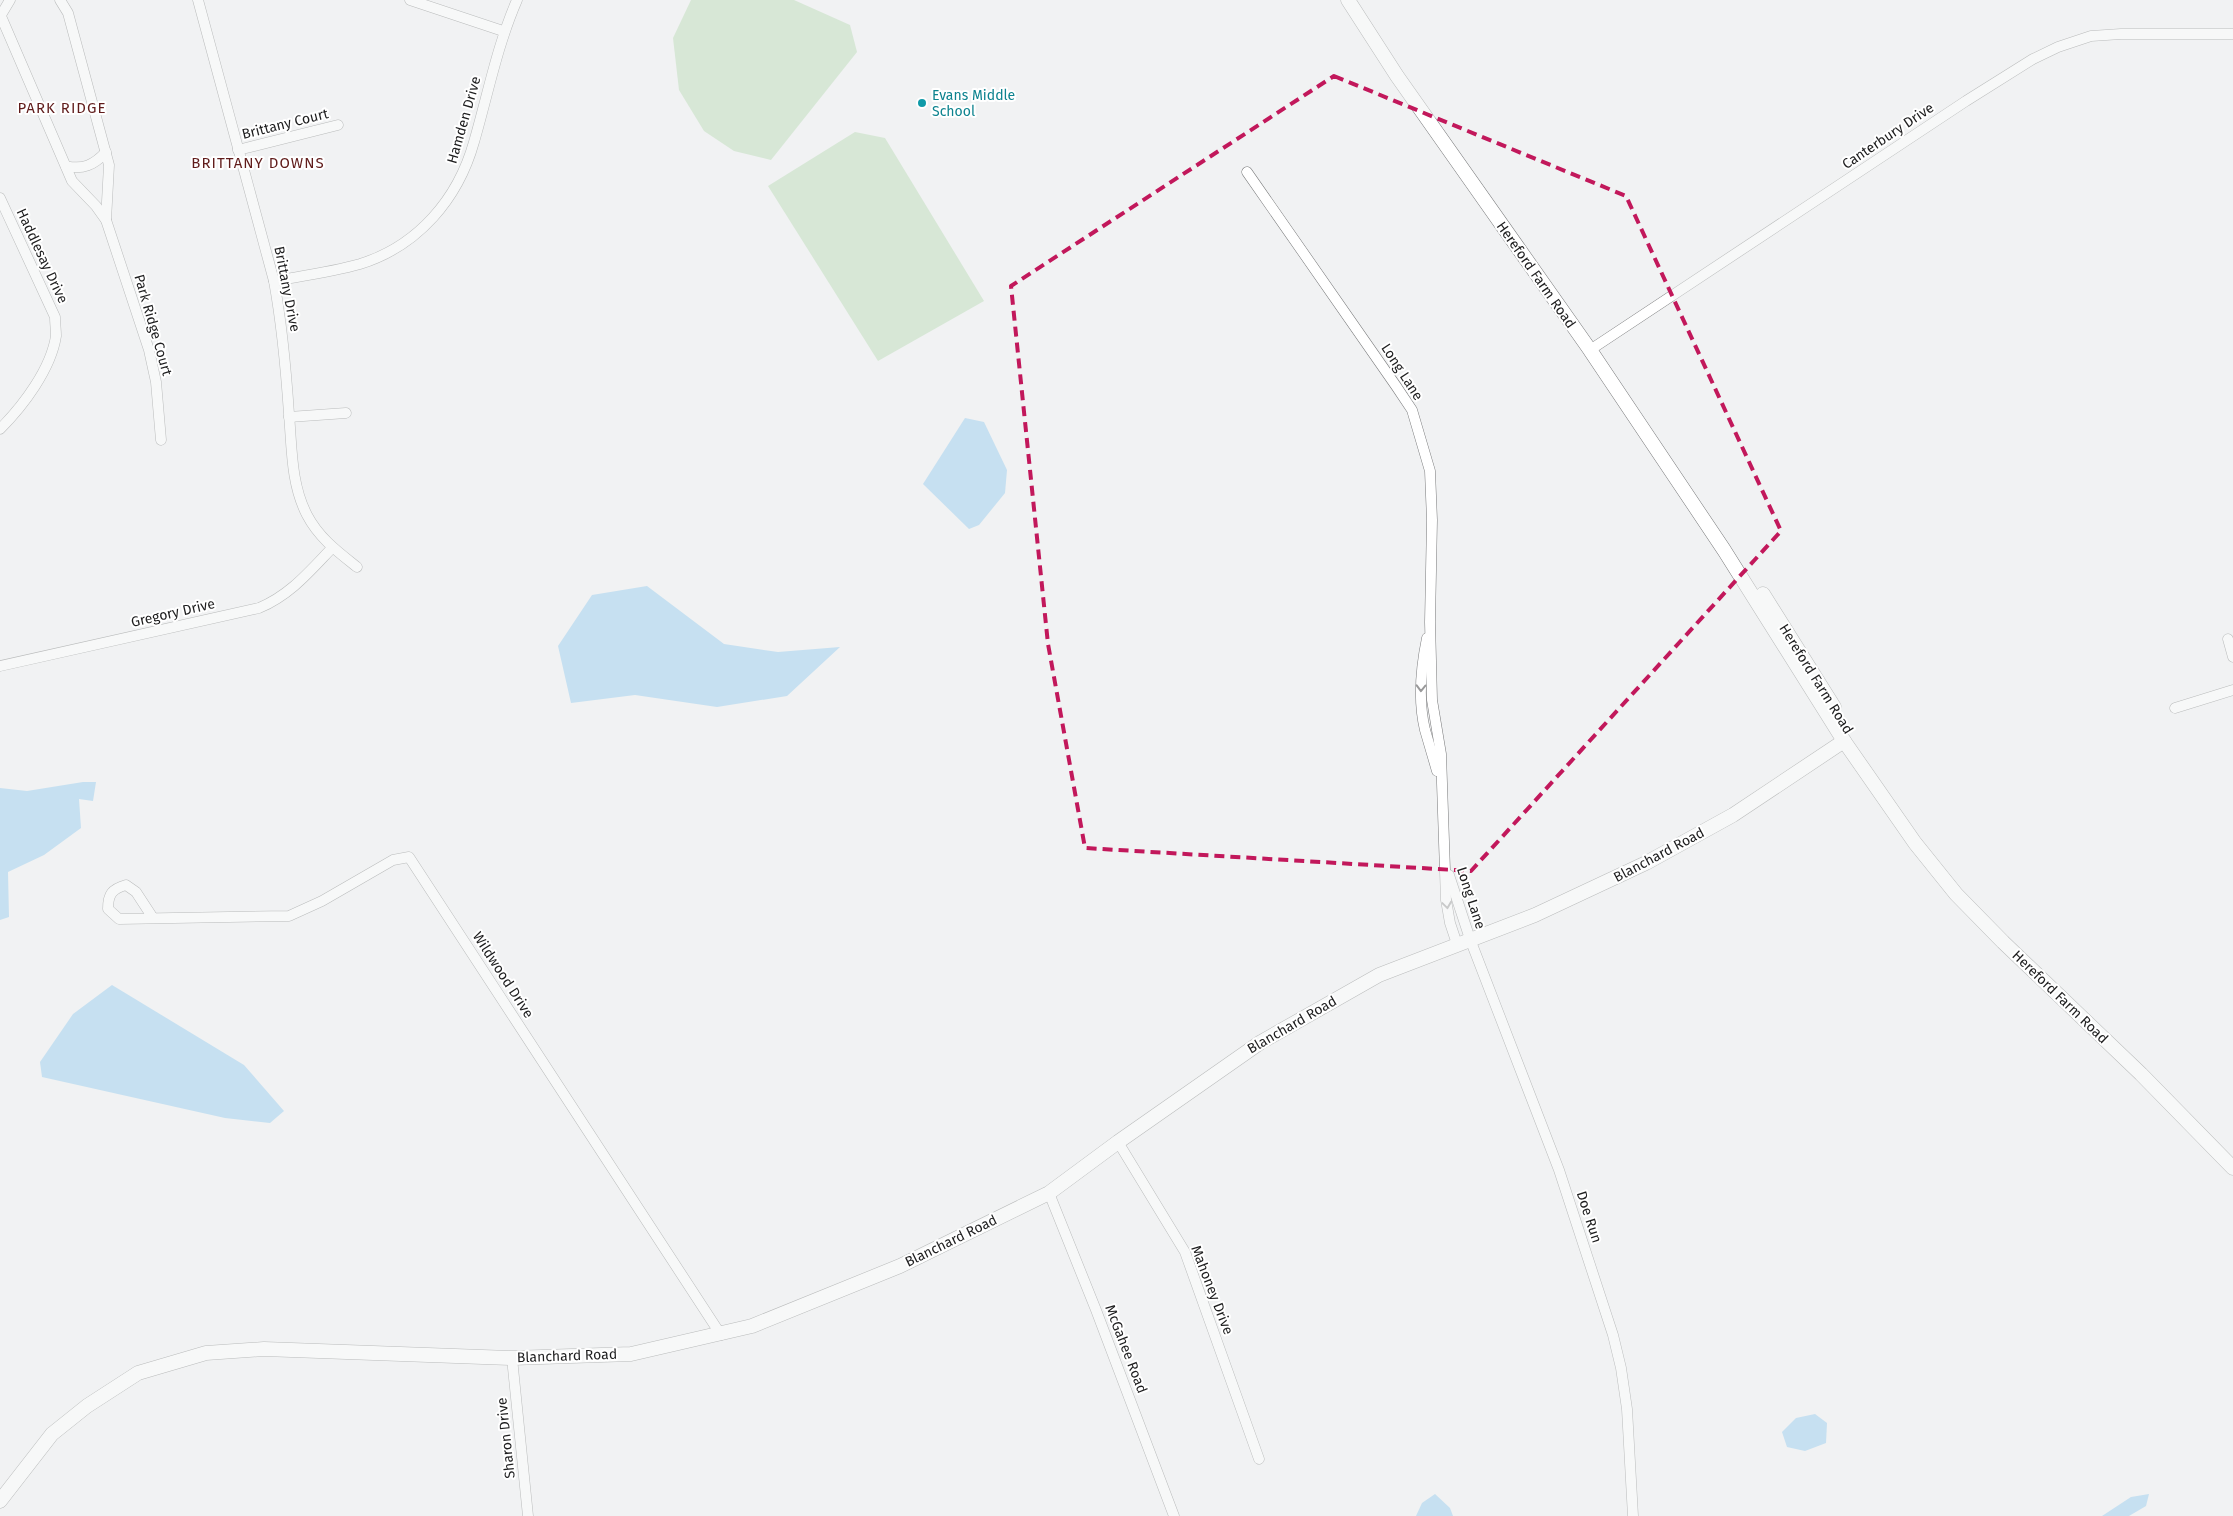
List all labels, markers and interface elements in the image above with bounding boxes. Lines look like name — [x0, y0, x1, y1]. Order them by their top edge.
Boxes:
street label: Hamden Drive — [443, 74, 485, 166]
place label: Evans Middle School — [932, 87, 1015, 120]
marker: Evans Middle School — [916, 97, 928, 109]
district label: PARK RIDGE — [18, 99, 106, 117]
street label: Canterbury Drive — [1839, 99, 1937, 173]
street label: Brittany Court — [240, 105, 331, 143]
district label: BRITTANY DOWNS — [191, 154, 325, 172]
street label: Haddlesay Drive — [13, 206, 71, 306]
street label: Hereford Farm Road — [1493, 218, 1579, 332]
street label: Brittany Drive — [270, 245, 304, 333]
street label: Park Ridge Court — [130, 272, 176, 379]
street label: Long Lane — [1377, 340, 1427, 404]
street label: Gregory Drive — [129, 595, 217, 631]
street label: Hereford Farm Road — [1775, 621, 1857, 737]
one-way arrow — [1416, 684, 1427, 692]
street label: Blanchard Road — [1611, 824, 1707, 886]
street label: Long Lane — [1453, 865, 1489, 931]
one-way arrow — [1442, 901, 1452, 909]
street label: Wildwood Drive — [469, 929, 537, 1021]
street label: Hereford Farm Road — [2009, 947, 2111, 1047]
street label: Blanchard Road — [1244, 993, 1340, 1057]
street label: Doe Run — [1573, 1189, 1605, 1245]
street label: Blanchard Road — [902, 1211, 1000, 1271]
street label: Mahoney Drive — [1187, 1243, 1237, 1337]
street label: McGahee Road — [1101, 1302, 1151, 1396]
street label: Blanchard Road — [517, 1346, 617, 1366]
street label: Sharon Drive — [493, 1397, 519, 1479]

